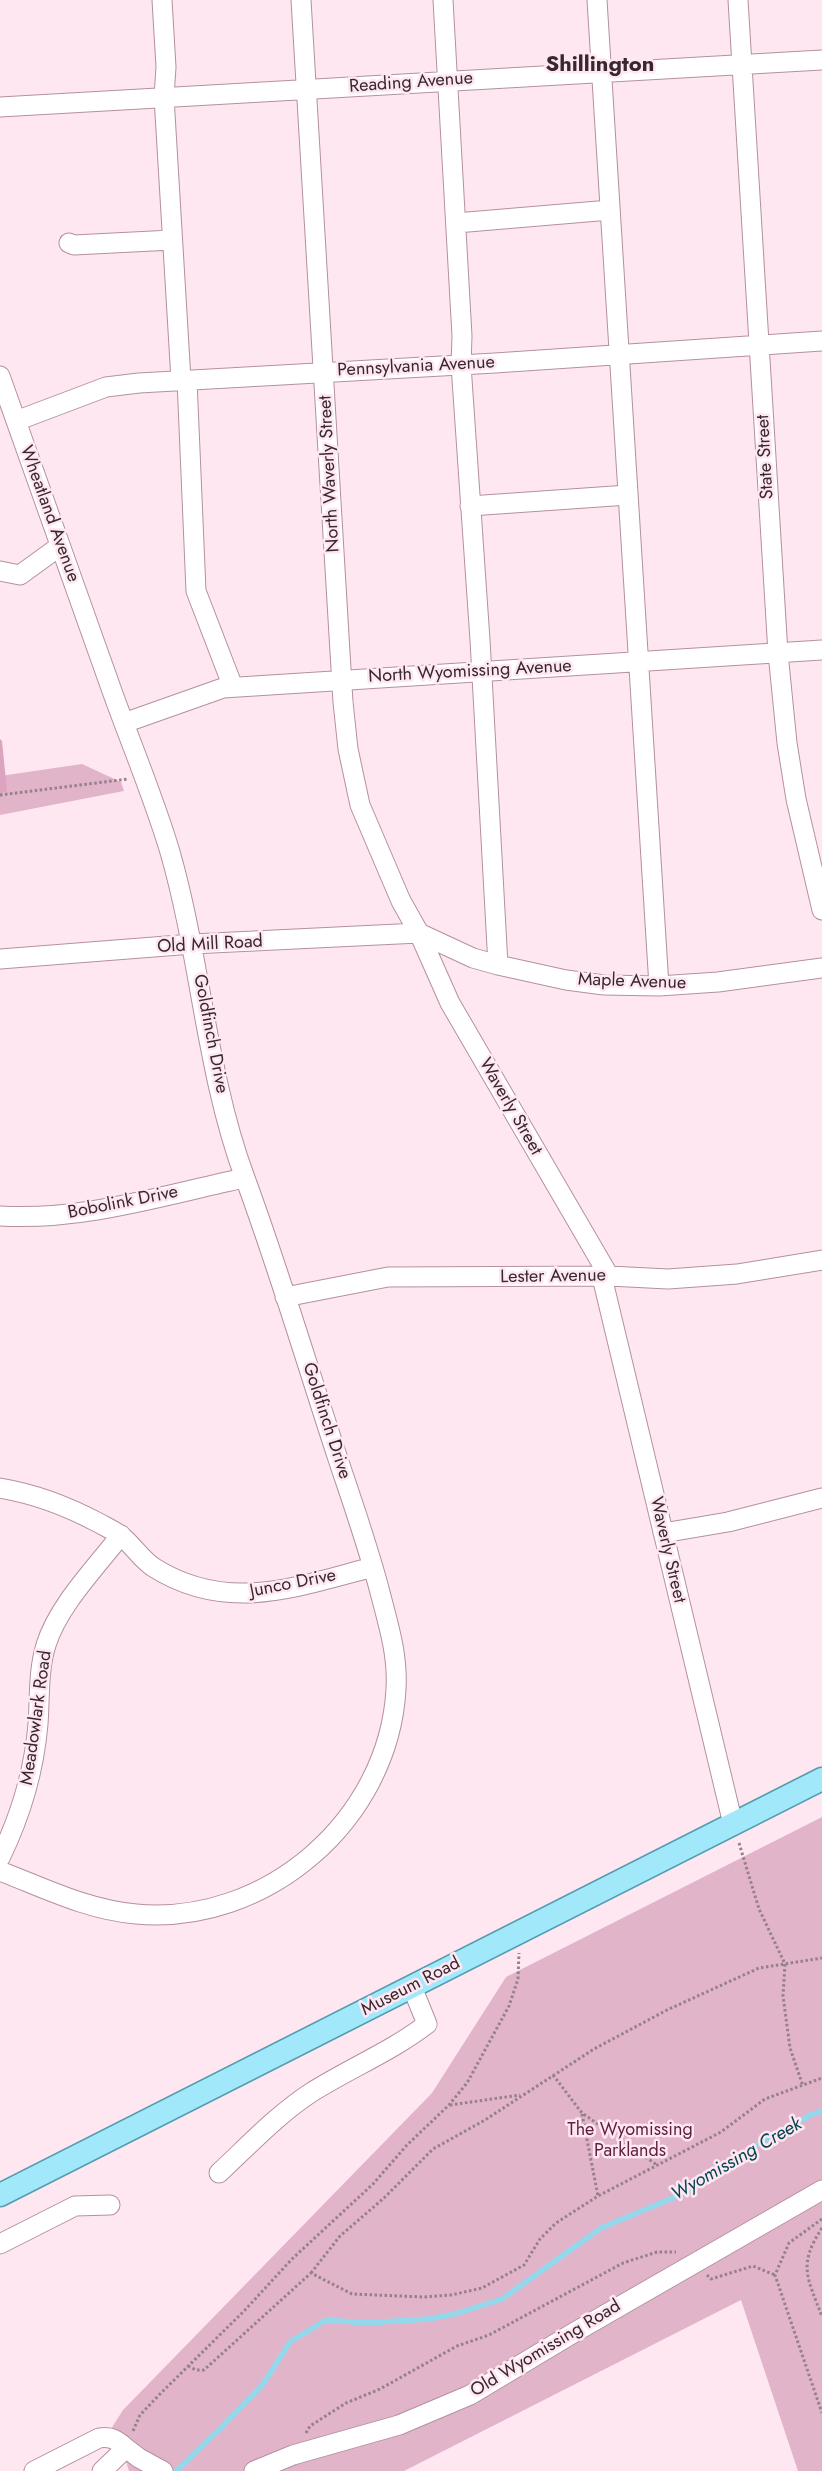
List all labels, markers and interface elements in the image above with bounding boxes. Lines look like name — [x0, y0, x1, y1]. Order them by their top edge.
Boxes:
district label: Shillington — [546, 53, 654, 79]
street label: Reading Avenue — [348, 68, 474, 98]
street label: Pennsylvania Avenue — [337, 352, 495, 382]
street label: North Waverly Street — [315, 395, 345, 553]
street label: State Street — [753, 414, 779, 500]
street label: Wheatland Avenue — [14, 443, 84, 585]
street label: North Wyomissing Avenue — [368, 656, 572, 688]
street label: Old Mill Road — [157, 931, 263, 959]
street label: Maple Avenue — [577, 969, 687, 995]
street label: Goldfinch Drive — [188, 973, 232, 1095]
street label: Waverly Street — [474, 1055, 546, 1159]
street label: Bobolink Drive — [66, 1182, 180, 1224]
street label: Lester Avenue — [500, 1265, 606, 1289]
street label: Goldfinch Drive — [297, 1360, 355, 1482]
street label: Waverly Street — [644, 1495, 690, 1605]
street label: Junco Drive — [248, 1565, 338, 1603]
street label: Meadowlark Road — [17, 1649, 57, 1787]
street label: Museum Road — [358, 1953, 464, 2021]
water label: Wyomissing Creek — [668, 2113, 806, 2207]
park label: The Wyomissing Parklands — [567, 2120, 693, 2162]
street label: Old Wyomissing Road — [467, 2296, 625, 2402]

